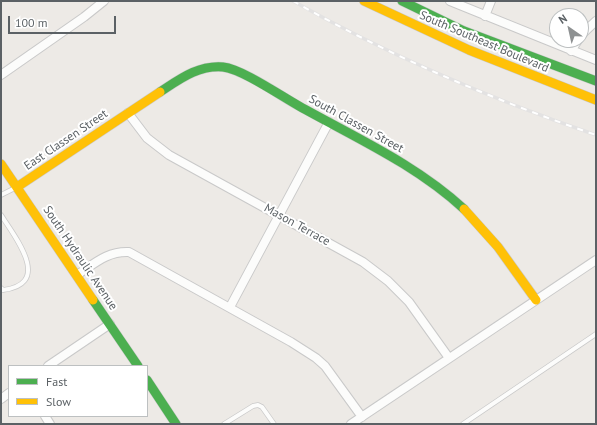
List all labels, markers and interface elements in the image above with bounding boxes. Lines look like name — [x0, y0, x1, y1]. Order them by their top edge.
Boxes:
scale bar — [10, 8, 118, 34]
street label: South Southeast Boulevard — [417, 8, 551, 76]
north arrow — [549, 8, 589, 48]
text: N — [556, 11, 570, 27]
text: 100 m — [15, 15, 48, 30]
street label: South Classen Street — [306, 92, 406, 156]
street label: East Classen Street — [22, 107, 110, 173]
street label: Mason Terrace — [261, 201, 333, 249]
street label: South Hydraulic Avenue — [40, 203, 120, 313]
legend — [8, 365, 148, 417]
text: Fast — [46, 374, 67, 389]
text: Slow — [46, 394, 71, 409]

